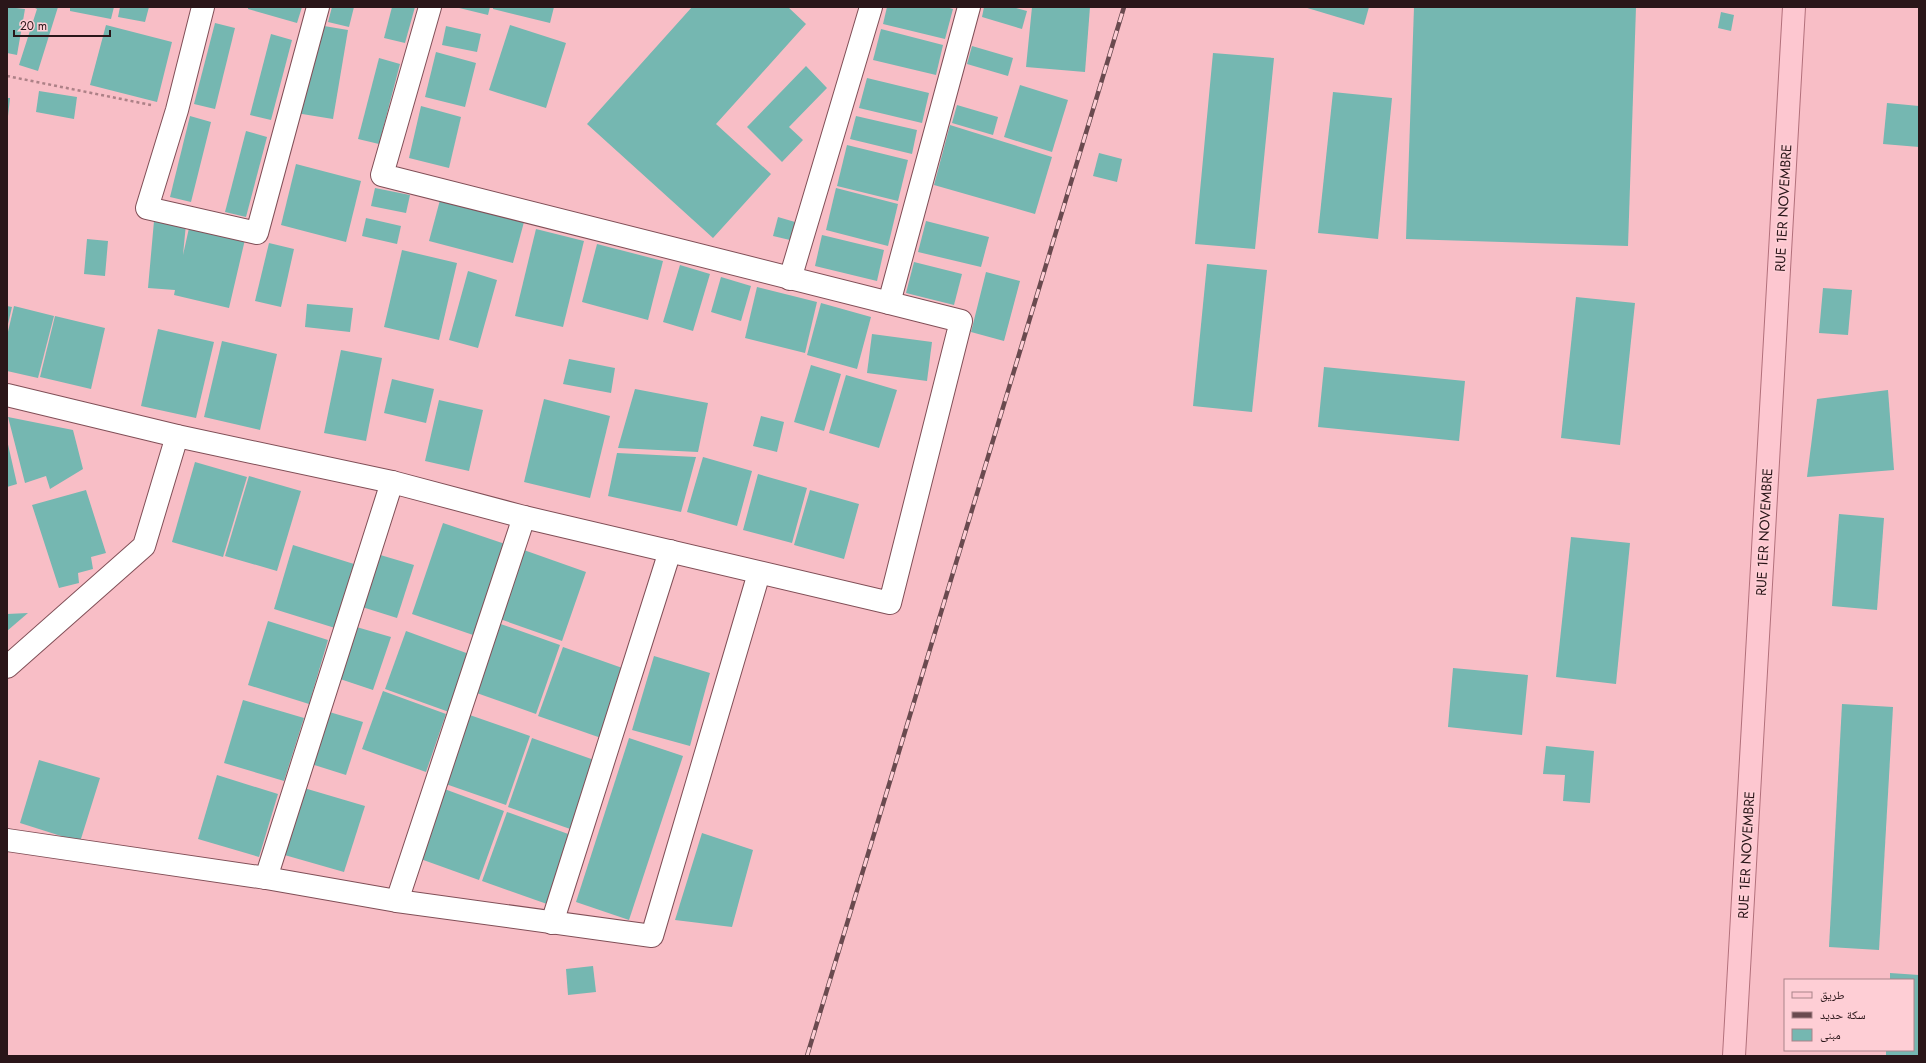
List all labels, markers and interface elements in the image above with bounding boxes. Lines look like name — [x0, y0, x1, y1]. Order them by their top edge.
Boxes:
scale bar — [14, 12, 110, 38]
text: 20 m — [20, 17, 47, 35]
street label: RUE 1ER NOVEMBRE — [1770, 144, 1796, 272]
street label: RUE 1ER NOVEMBRE — [1751, 468, 1777, 596]
street label: RUE 1ER NOVEMBRE — [1733, 791, 1759, 919]
legend — [1784, 979, 1914, 1051]
text: طريق — [1820, 986, 1845, 1004]
text: سكة حديد — [1820, 1006, 1866, 1024]
text: مبنى — [1820, 1026, 1841, 1044]

